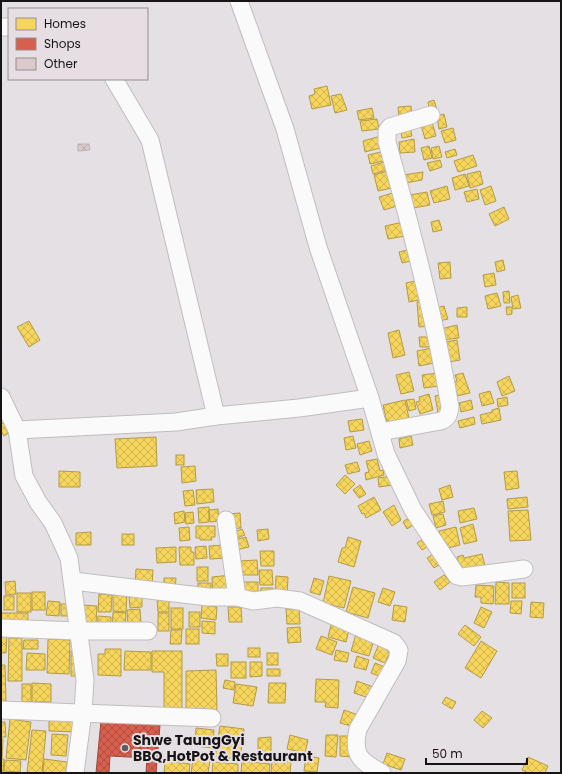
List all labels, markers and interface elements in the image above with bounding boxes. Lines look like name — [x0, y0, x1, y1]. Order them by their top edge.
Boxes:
legend — [8, 8, 148, 80]
text: Homes — [44, 15, 86, 32]
text: Shops — [44, 35, 81, 52]
text: Other — [44, 55, 78, 72]
place label: Shwe TaungGyi BBQ,HotPot & Restaurant — [133, 730, 313, 766]
scale bar — [426, 740, 527, 766]
marker: Shwe TaungGyi BBQ,HotPot & Restaurant — [120, 743, 130, 753]
text: 50 m — [432, 745, 463, 762]

